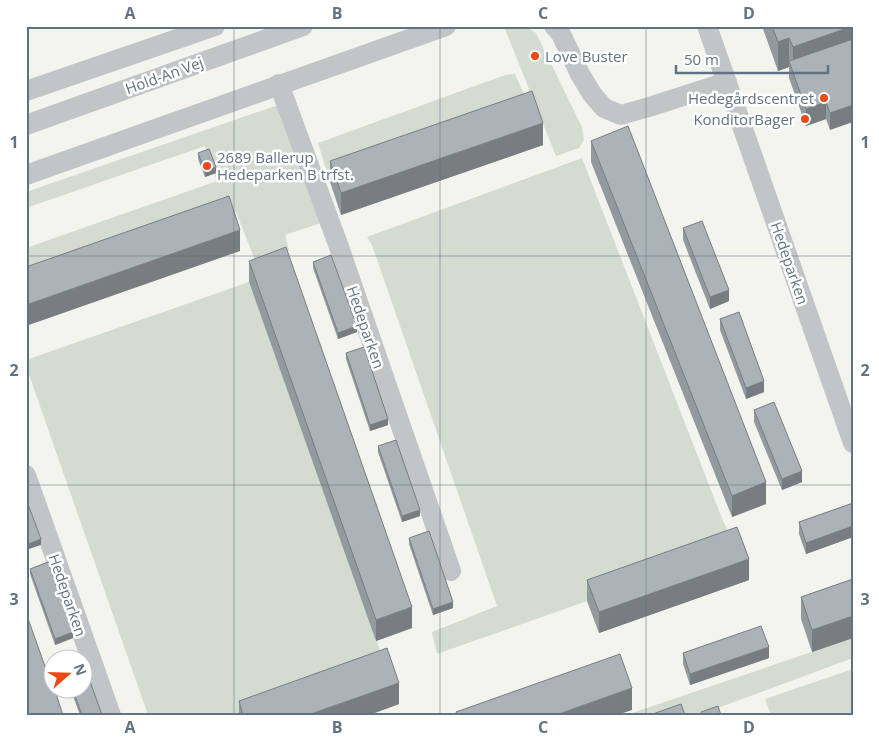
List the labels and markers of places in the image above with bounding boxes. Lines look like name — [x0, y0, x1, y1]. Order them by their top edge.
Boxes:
place label: Love Buster — [545, 46, 628, 66]
marker: Love Buster — [529, 50, 541, 62]
place label: Hedegårdscentret — [688, 88, 814, 108]
marker: Hedegårdscentret — [818, 92, 830, 104]
place label: KonditorBager — [693, 109, 795, 129]
marker: KonditorBager — [799, 113, 811, 125]
place label: 2689 Ballerup Hedeparken B trfst. — [217, 147, 354, 184]
marker: 2689 Ballerup Hedeparken B trfst. — [201, 160, 213, 172]

